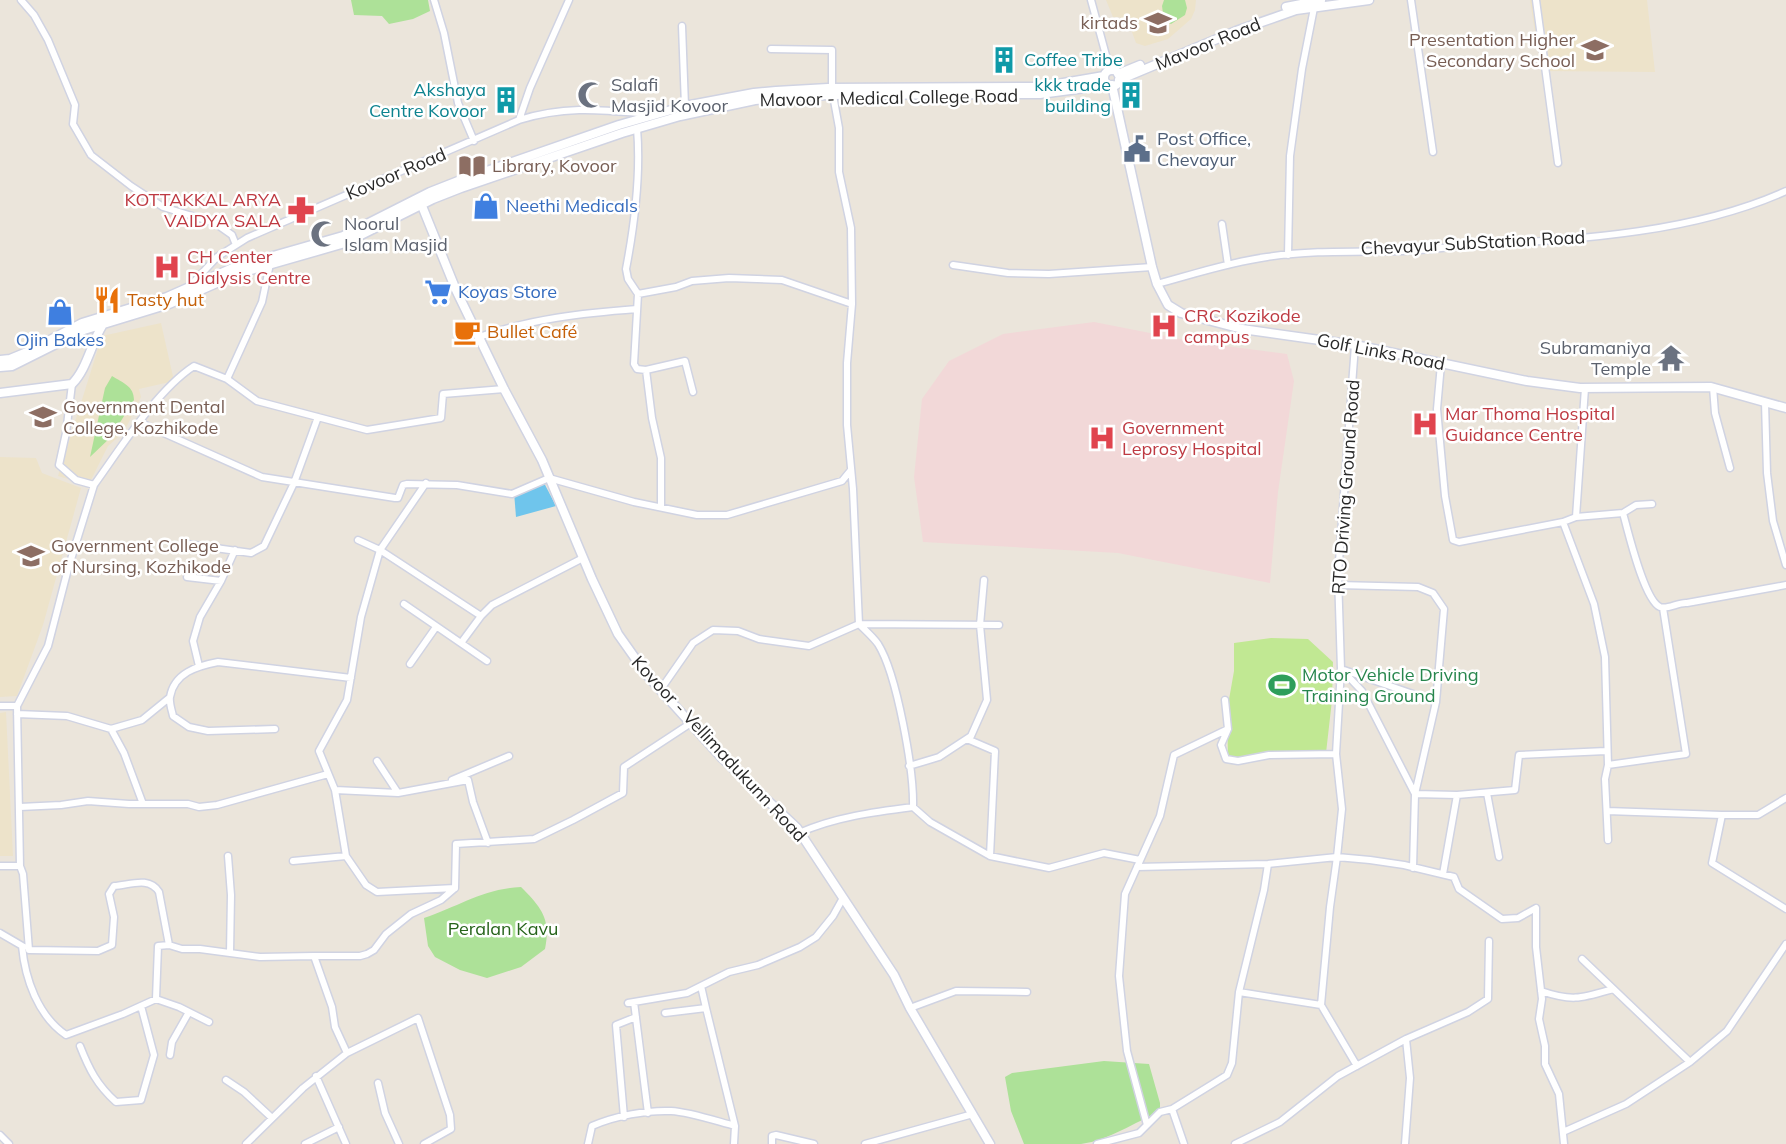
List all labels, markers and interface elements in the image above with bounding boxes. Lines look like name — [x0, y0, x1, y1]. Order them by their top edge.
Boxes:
school or university icon: kirtads — [1143, 8, 1173, 38]
place label: kirtads — [1081, 11, 1138, 34]
street label: Mavoor Road — [1152, 12, 1264, 75]
place label: Presentation Higher Secondary School — [1409, 28, 1575, 72]
school or university icon: Presentation Higher Secondary School — [1580, 35, 1610, 65]
building icon: Coffee Tribe — [989, 45, 1019, 75]
place label: Coffee Tribe — [1024, 48, 1123, 71]
place label: Salafi Masjid Kovoor — [611, 73, 729, 117]
place label: kkk trade building — [1034, 73, 1111, 117]
place label: Akshaya Centre Kovoor — [369, 78, 486, 122]
mosque icon: Salafi Masjid Kovoor — [576, 80, 606, 110]
building icon: kkk trade building — [1116, 80, 1146, 110]
street label: Mavoor - Medical College Road — [760, 84, 1018, 111]
building icon: Akshaya Centre Kovoor — [491, 85, 521, 115]
place label: Post Office, Chevayur — [1157, 127, 1251, 171]
public building icon: Post Office, Chevayur — [1122, 134, 1152, 164]
street label: Kovoor Road — [342, 142, 449, 205]
library icon: Library, Kovoor — [457, 151, 487, 181]
place label: Library, Kovoor — [492, 154, 617, 177]
place label: KOTTAKKAL ARYA VAIDYA SALA — [125, 188, 281, 232]
shop icon: Neethi Medicals — [471, 191, 501, 221]
place label: Neethi Medicals — [506, 194, 638, 217]
pharmacy icon: KOTTAKKAL ARYA VAIDYA SALA — [286, 195, 316, 225]
place label: Noorul Islam Masjid — [344, 212, 448, 256]
mosque icon: Noorul Islam Masjid — [309, 219, 339, 249]
street label: Chevayur SubStation Road — [1360, 225, 1586, 260]
place label: CH Center Dialysis Centre — [187, 245, 311, 289]
hospital icon: CH Center Dialysis Centre — [152, 252, 182, 282]
supermarket icon: Koyas Store — [423, 277, 453, 307]
place label: Koyas Store — [458, 280, 557, 303]
restaurant icon: Tasty hut — [92, 285, 122, 315]
place label: Tasty hut — [127, 288, 204, 311]
shop icon: Ojin Bakes — [45, 297, 75, 327]
place label: CRC Kozikode campus — [1184, 304, 1301, 348]
hospital icon: CRC Kozikode campus — [1149, 311, 1179, 341]
cafe icon: Bullet Café — [452, 317, 482, 347]
place label: Bullet Café — [487, 320, 577, 343]
place label: Ojin Bakes — [16, 328, 104, 351]
street label: Golf Links Road — [1315, 328, 1447, 375]
place label: Subramaniya Temple — [1540, 336, 1651, 380]
temple icon: Subramaniya Temple — [1656, 343, 1686, 373]
street label: RTO Driving Ground Road — [1327, 379, 1364, 595]
place label: Government Dental College, Kozhikode — [63, 395, 225, 439]
school or university icon: Government Dental College, Kozhikode — [28, 402, 58, 432]
place label: Mar Thoma Hospital Guidance Centre — [1445, 402, 1615, 446]
hospital icon: Mar Thoma Hospital Guidance Centre — [1410, 409, 1440, 439]
place label: Government Leprosy Hospital — [1122, 416, 1261, 460]
hospital icon: Government Leprosy Hospital — [1087, 423, 1117, 453]
place label: Government College of Nursing, Kozhikode — [51, 534, 231, 578]
school or university icon: Government College of Nursing, Kozhikode — [16, 541, 46, 571]
street label: Kovoor - Vellimadukunn Road — [627, 651, 812, 847]
place label: Motor Vehicle Driving Training Ground — [1302, 663, 1479, 707]
sports icon: Motor Vehicle Driving Training Ground — [1267, 670, 1297, 700]
park label: Peralan Kavu — [448, 917, 558, 940]

